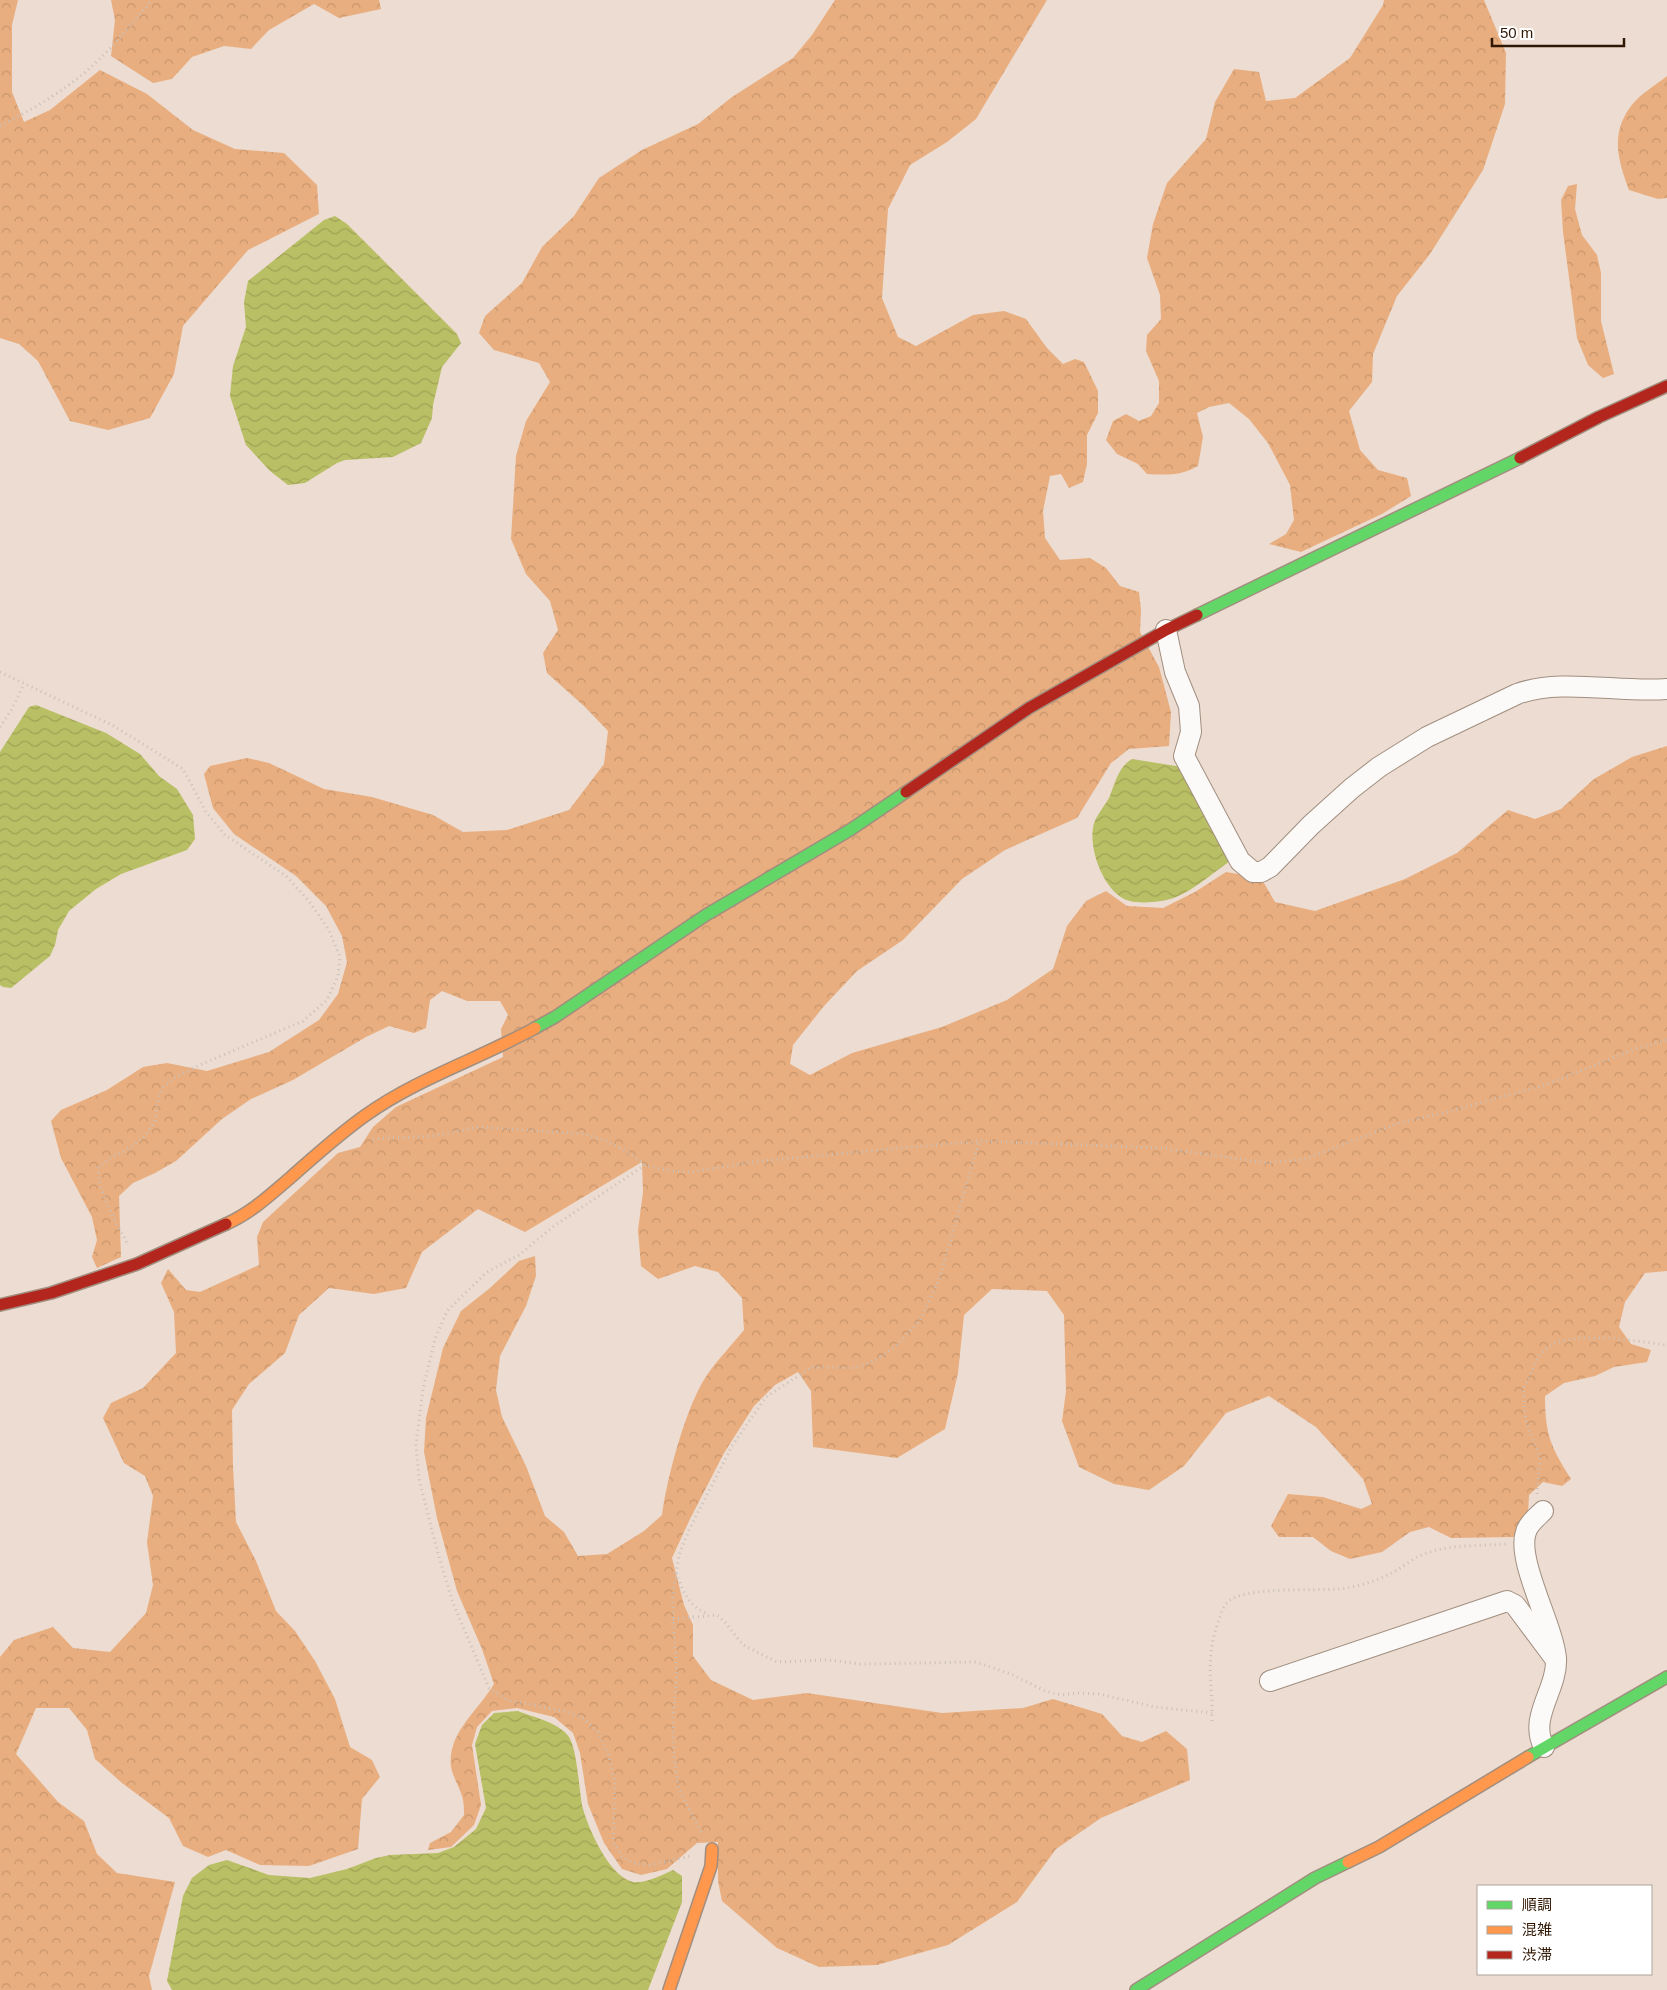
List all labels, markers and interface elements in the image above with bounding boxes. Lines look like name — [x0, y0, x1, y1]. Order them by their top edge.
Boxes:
scale bar — [1492, 15, 1624, 47]
text: 50 m — [1500, 24, 1533, 41]
legend — [1477, 1885, 1652, 1975]
text: 順調 — [1522, 1896, 1552, 1913]
text: 混雑 — [1522, 1921, 1552, 1938]
text: 渋滞 — [1522, 1946, 1552, 1963]

